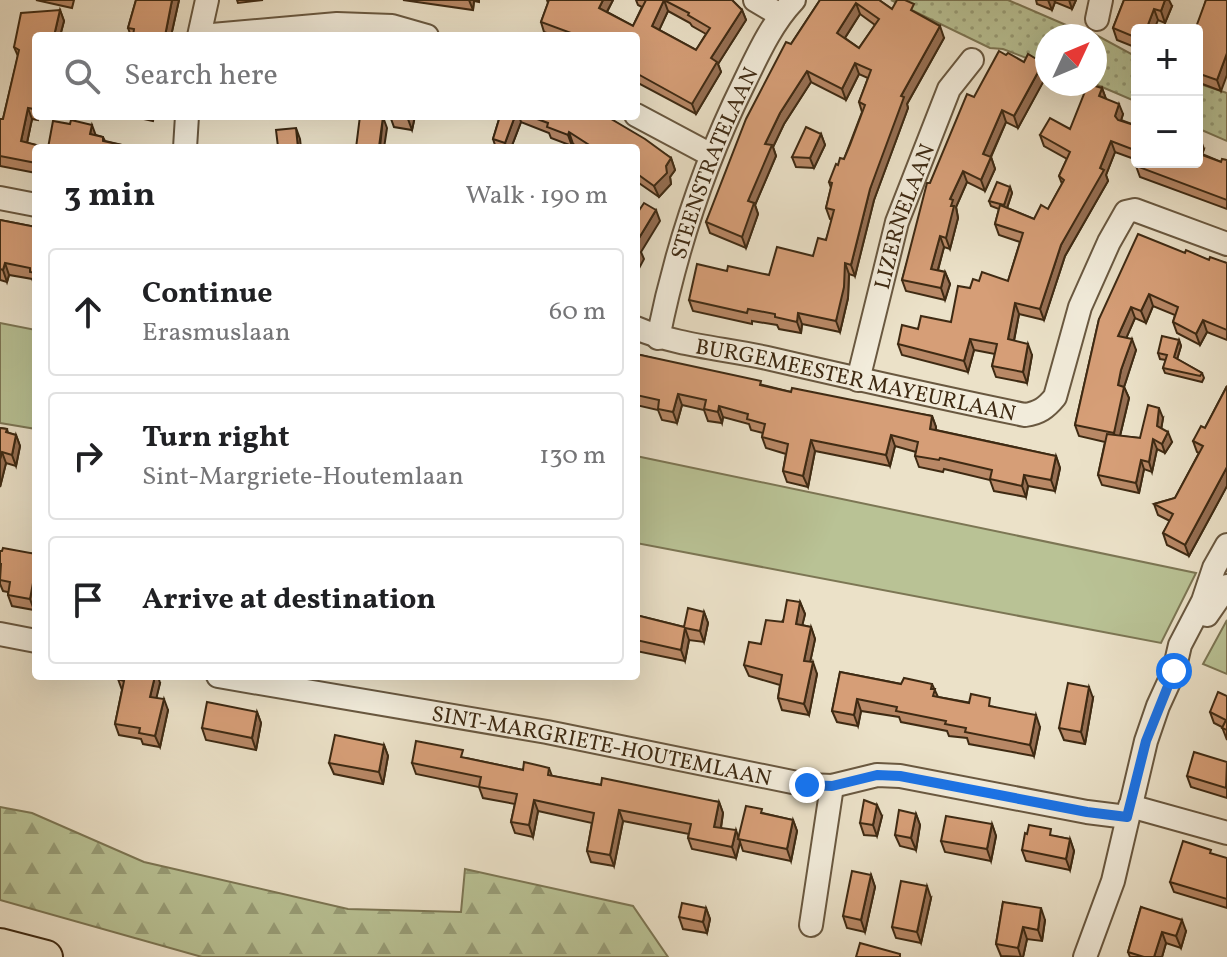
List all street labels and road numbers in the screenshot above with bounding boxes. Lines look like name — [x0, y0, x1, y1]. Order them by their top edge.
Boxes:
street label: STEENSTRATELAAN — [665, 63, 767, 263]
street label: LIZERNELAAN — [868, 140, 944, 293]
street label: BURGEMEESTER MAYEURLAAN — [693, 332, 1018, 431]
street label: SINT-MARGRIETE-HOUTEMLAAN — [429, 700, 774, 795]

